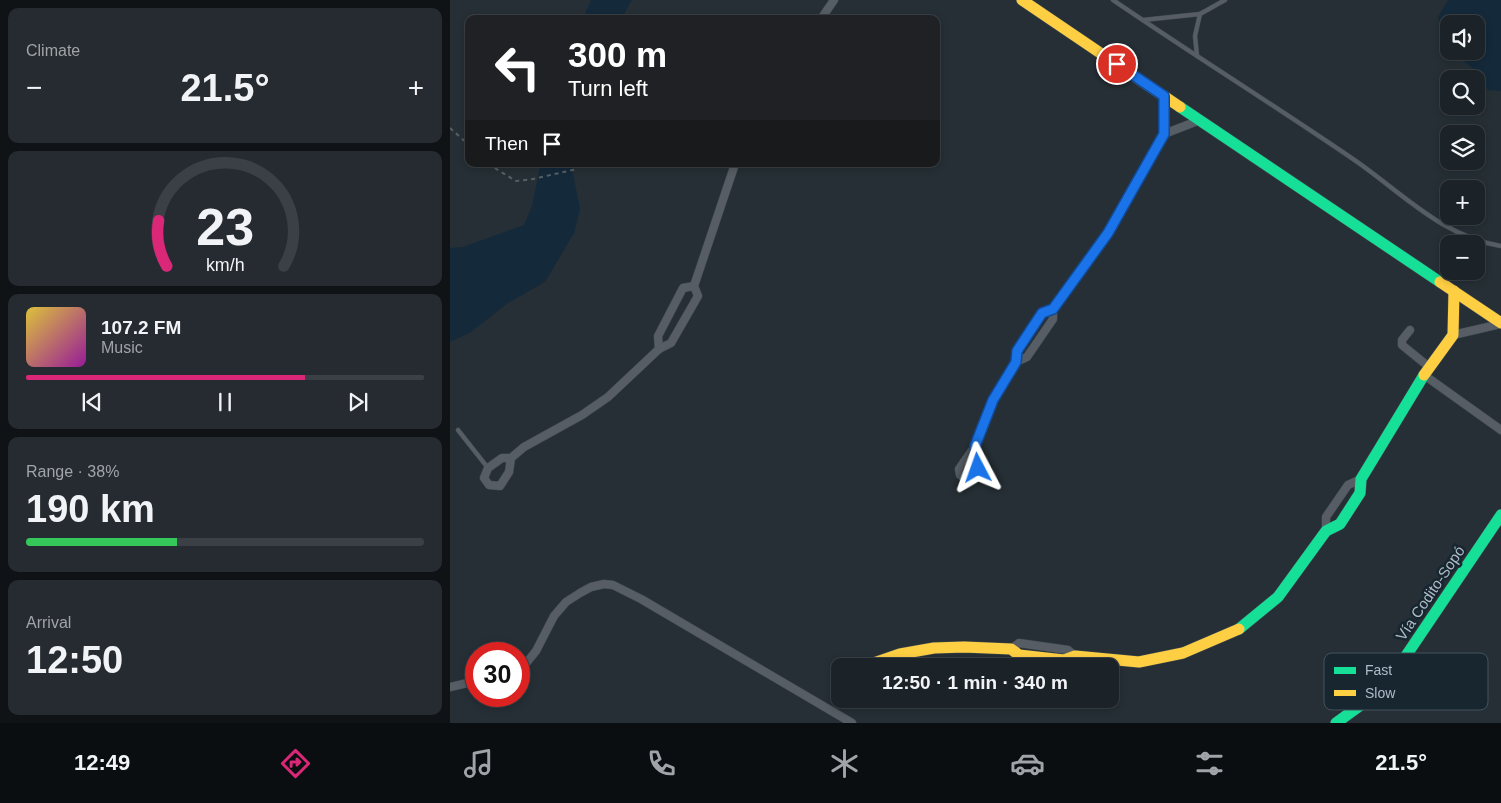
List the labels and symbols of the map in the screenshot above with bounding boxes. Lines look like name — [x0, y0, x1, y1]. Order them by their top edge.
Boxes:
pin — [1096, 43, 1138, 85]
position arrow — [951, 441, 1003, 493]
street label: Vía Codito-Sopó — [1392, 543, 1468, 643]
speed limit sign: 30 — [465, 642, 530, 707]
legend — [1324, 653, 1488, 710]
text: Fast — [1365, 662, 1392, 678]
text: Slow — [1365, 685, 1396, 701]

